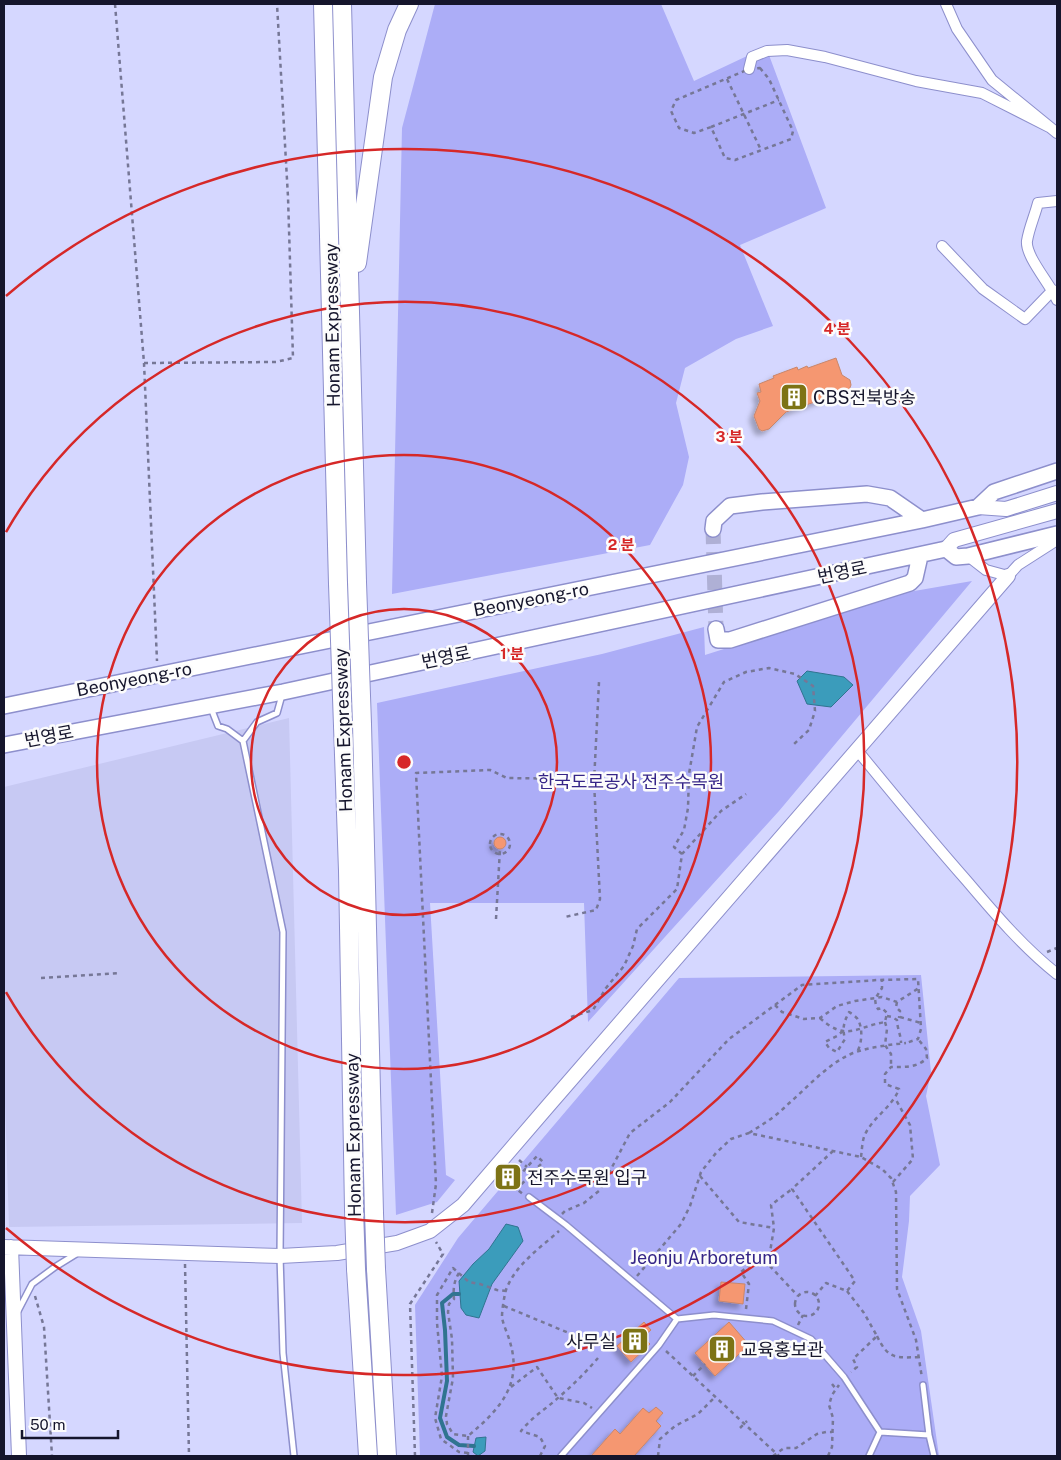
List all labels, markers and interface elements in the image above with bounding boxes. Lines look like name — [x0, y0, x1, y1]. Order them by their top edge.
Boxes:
street label: Honam Expressway — [320, 242, 344, 407]
text: 4 분 — [823, 320, 851, 337]
building icon: CBS전북방송 — [779, 382, 809, 412]
place label: CBS전북방송 — [813, 387, 916, 408]
text: 3 분 — [715, 428, 743, 445]
text: 2 분 — [608, 536, 635, 553]
street label: 번영로 — [816, 557, 868, 587]
street label: Beonyeong-ro — [471, 578, 591, 620]
street label: 번영로 — [420, 642, 472, 672]
text: 1 분 — [500, 645, 524, 662]
street label: Honam Expressway — [330, 647, 356, 812]
street label: Beonyeong-ro — [74, 658, 194, 700]
street label: 번영로 — [23, 721, 75, 751]
centre of rings — [395, 753, 413, 771]
park label: 한국도로공사 전주수목원 — [538, 771, 724, 792]
street label: Honam Expressway — [341, 1052, 365, 1217]
building icon: 전주수목원 입구 — [493, 1162, 523, 1192]
place label: 전주수목원 입구 — [527, 1167, 647, 1188]
park label: Jeonju Arboretum — [630, 1247, 778, 1268]
building icon: 사무실 — [620, 1326, 650, 1356]
place label: 사무실 — [566, 1331, 616, 1352]
building icon: 교육홍보관 — [707, 1334, 737, 1364]
place label: 교육홍보관 — [741, 1339, 824, 1360]
scale bar — [22, 1408, 119, 1440]
text: 50 m — [30, 1416, 65, 1433]

